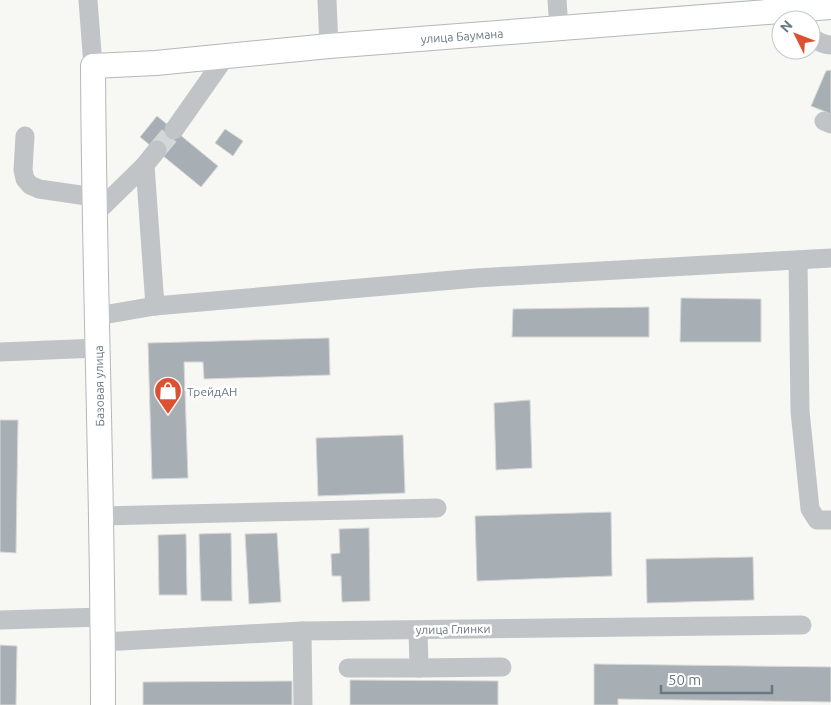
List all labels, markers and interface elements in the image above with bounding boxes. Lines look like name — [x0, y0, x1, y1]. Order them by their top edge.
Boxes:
north arrow — [771, 10, 821, 60]
text: N — [777, 17, 796, 36]
street label: улица Баумана — [420, 27, 504, 45]
street label: Базовая улица — [92, 345, 106, 427]
shop icon: ТрейдАН — [153, 376, 183, 415]
place label: ТрейдАН — [187, 385, 237, 398]
street label: улица Глинки — [415, 622, 491, 636]
scale bar — [661, 662, 772, 694]
text: 50 m — [668, 671, 701, 688]

